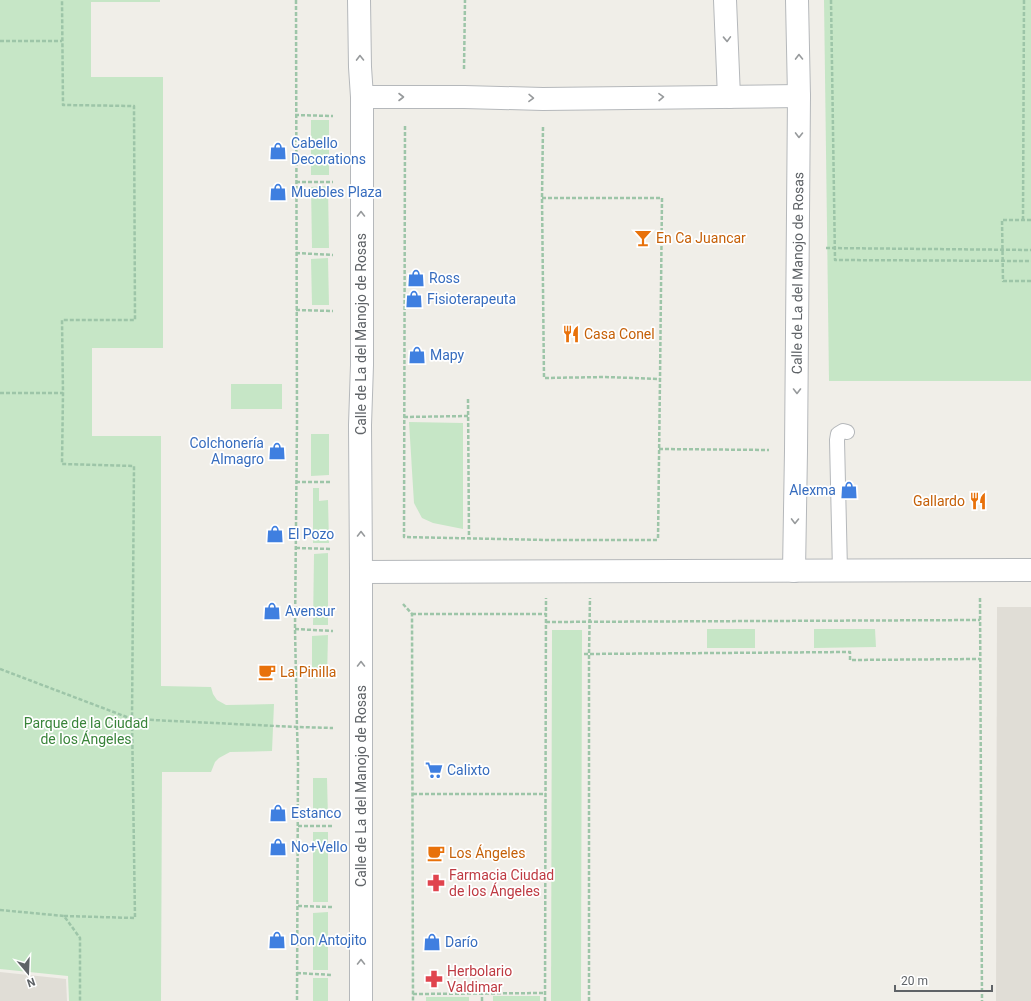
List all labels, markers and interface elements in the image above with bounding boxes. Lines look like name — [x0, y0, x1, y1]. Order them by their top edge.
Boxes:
one-way arrow — [722, 36, 731, 42]
one-way arrow — [794, 54, 803, 60]
one-way arrow — [355, 55, 364, 61]
one-way arrow — [398, 93, 404, 101]
one-way arrow — [658, 93, 664, 101]
one-way arrow — [528, 94, 534, 103]
one-way arrow — [795, 132, 803, 138]
place label: Cabello Decorations — [291, 135, 366, 167]
shop icon: Cabello Decorations — [268, 141, 288, 161]
street label: Calle de La del Manojo de Rosas — [789, 172, 806, 374]
shop icon: Muebles Plaza — [268, 182, 288, 202]
place label: Muebles Plaza — [291, 184, 382, 200]
one-way arrow — [357, 211, 365, 217]
bar icon: En Ca Juancar — [633, 228, 653, 248]
place label: En Ca Juancar — [656, 230, 746, 246]
street label: Calle de La del Manojo de Rosas — [353, 233, 369, 435]
shop icon: Ross — [406, 268, 426, 288]
place label: Ross — [429, 270, 460, 286]
shop icon: Fisioterapeuta — [404, 289, 424, 309]
place label: Fisioterapeuta — [427, 291, 516, 307]
restaurant icon: Casa Conel — [561, 324, 581, 344]
place label: Casa Conel — [584, 326, 655, 342]
shop icon: Mapy — [407, 345, 427, 365]
place label: Mapy — [430, 347, 465, 363]
one-way arrow — [793, 388, 801, 394]
place label: Colchonería Almagro — [189, 435, 264, 467]
shop icon: Colchonería Almagro — [267, 441, 287, 461]
shop icon: Alexma — [839, 480, 859, 500]
place label: Alexma — [789, 482, 836, 498]
restaurant icon: Gallardo — [968, 491, 988, 511]
place label: Gallardo — [913, 493, 965, 509]
one-way arrow — [791, 518, 799, 524]
shop icon: El Pozo — [265, 524, 285, 544]
place label: El Pozo — [288, 526, 334, 542]
one-way arrow — [357, 531, 365, 537]
shop icon: Avensur — [262, 601, 282, 621]
place label: Avensur — [285, 603, 336, 619]
one-way arrow — [357, 661, 365, 667]
cafe icon: La Pinilla — [257, 662, 277, 682]
place label: La Pinilla — [280, 664, 336, 680]
street label: Calle de La del Manojo de Rosas — [353, 685, 369, 887]
park label: Parque de la Ciudad de los Ángeles — [24, 715, 148, 747]
supermarket icon: Calixto — [424, 760, 444, 780]
place label: Calixto — [447, 762, 490, 778]
shop icon: Estanco — [268, 803, 288, 823]
place label: Estanco — [291, 805, 341, 821]
shop icon: No+Vello — [268, 837, 288, 857]
place label: No+Vello — [291, 839, 348, 855]
cafe icon: Los Ángeles — [426, 843, 446, 863]
place label: Los Ángeles — [449, 844, 525, 861]
place label: Farmacia Ciudad de los Ángeles — [449, 867, 554, 899]
pharmacy icon: Farmacia Ciudad de los Ángeles — [426, 873, 446, 893]
shop icon: Don Antojito — [267, 930, 287, 950]
place label: Don Antojito — [290, 932, 367, 948]
shop icon: Darío — [422, 932, 442, 952]
place label: Darío — [445, 934, 478, 950]
north arrow — [8, 953, 48, 993]
one-way arrow — [357, 959, 365, 965]
place label: Herbolario Valdimar — [447, 963, 512, 995]
scale bar — [895, 967, 992, 993]
pharmacy icon: Herbolario Valdimar — [424, 969, 444, 989]
text: 20 m — [901, 974, 928, 988]
text: N — [25, 975, 37, 989]

